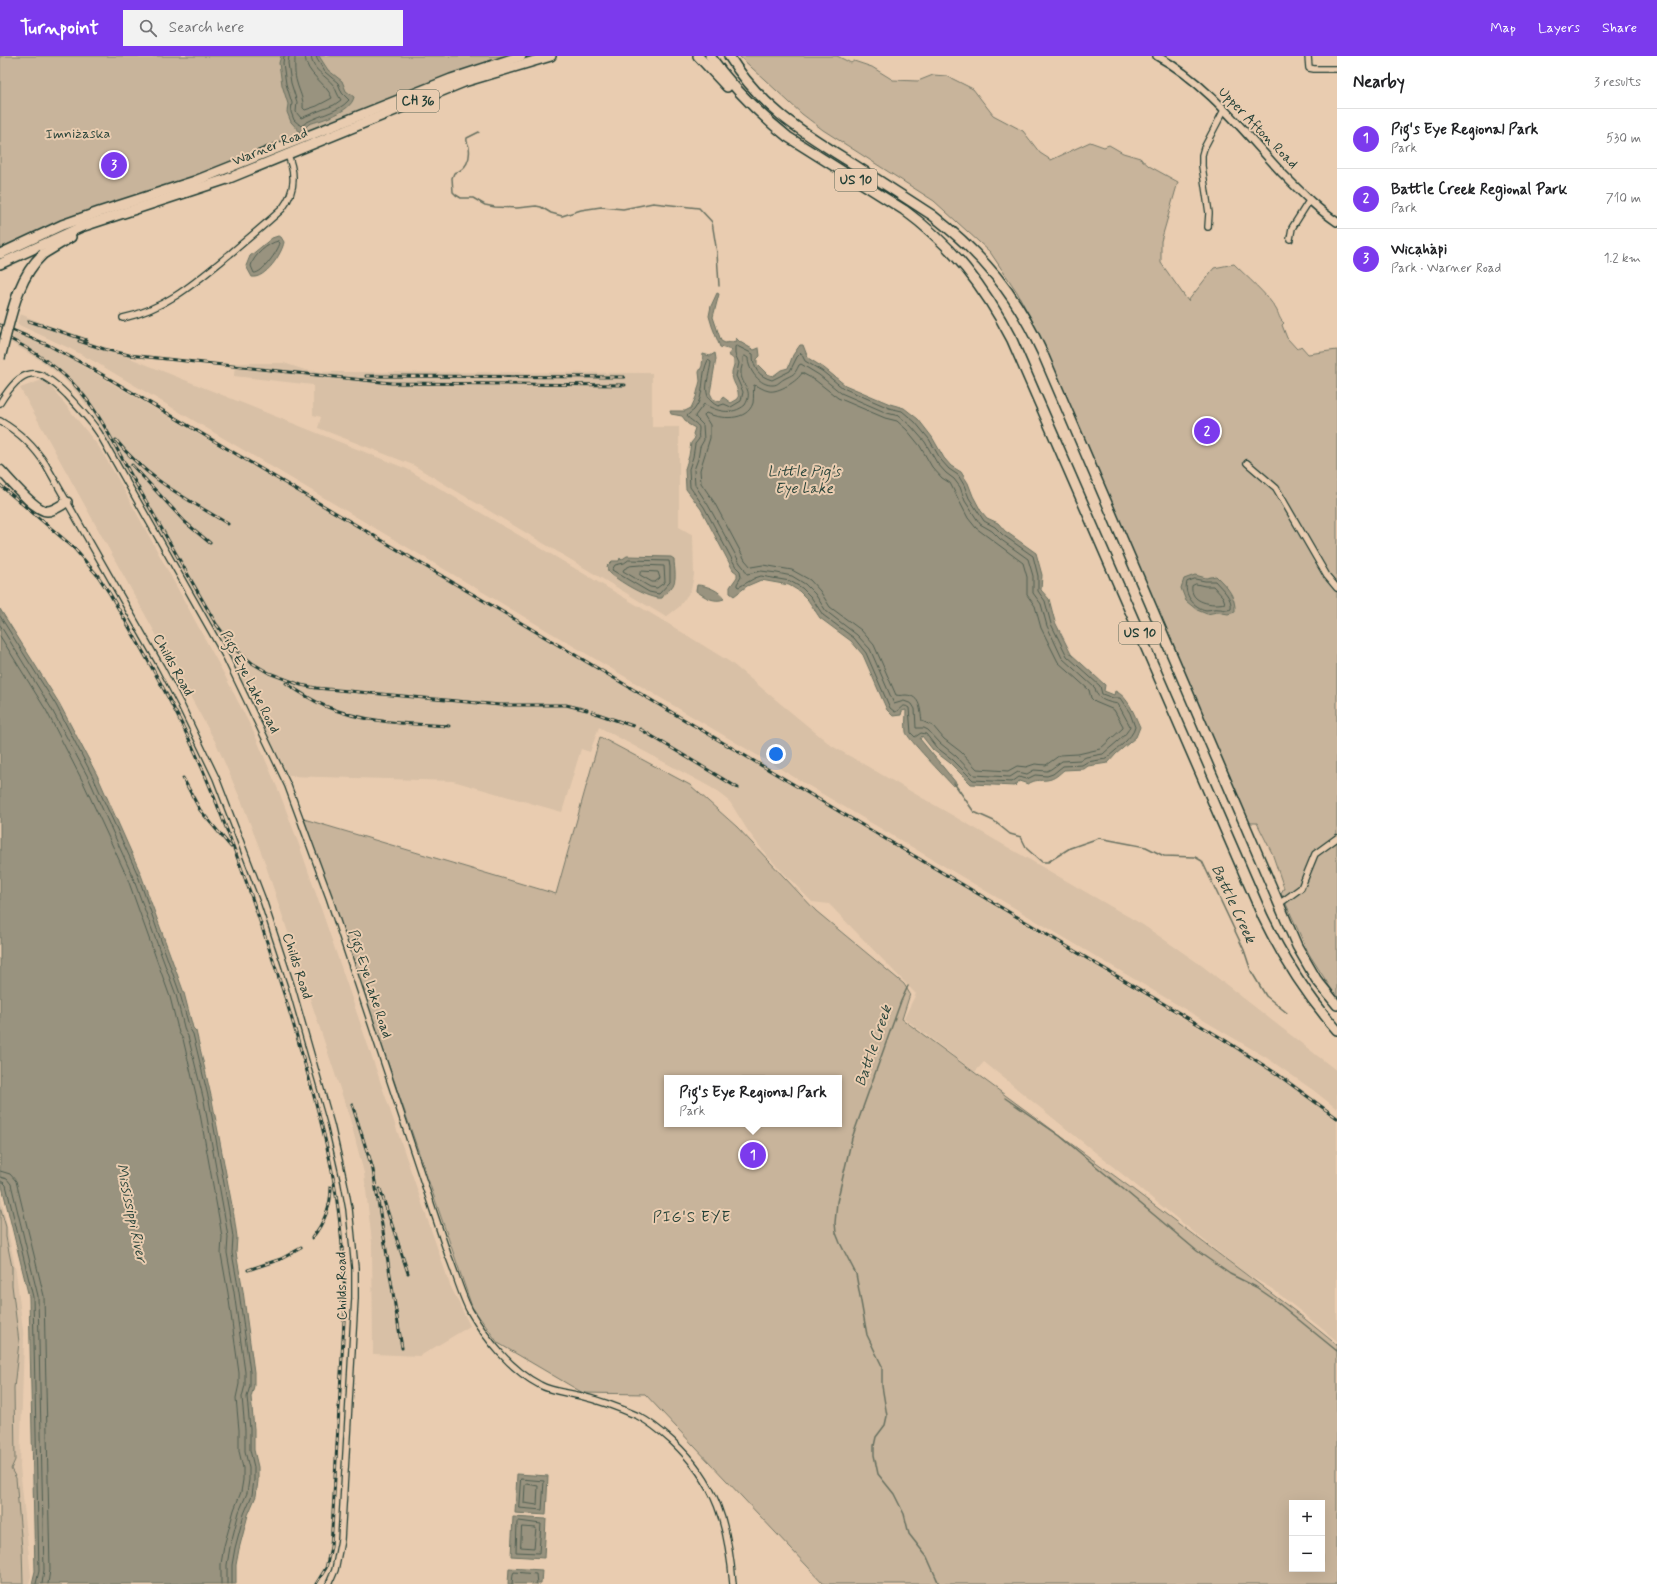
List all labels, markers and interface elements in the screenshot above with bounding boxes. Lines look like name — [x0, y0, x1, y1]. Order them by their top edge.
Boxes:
search box — [123, 10, 403, 46]
text: Turnpoint — [20, 16, 99, 41]
icon: search — [137, 17, 159, 39]
text: Search here — [169, 18, 244, 38]
text: Map — [1490, 19, 1516, 37]
text: Layers — [1538, 19, 1580, 37]
text: Share — [1602, 19, 1637, 37]
text: Nearby — [1353, 71, 1405, 93]
text: 3 results — [1594, 74, 1641, 91]
street label: Upper Afton Road — [1214, 83, 1302, 173]
road number: CH 36 — [397, 90, 439, 112]
text: Pig's Eye Regional Park — [1391, 120, 1538, 140]
street label: Warner Road — [230, 124, 310, 170]
park label: Imniżaska — [46, 125, 111, 143]
text: 1 — [1363, 130, 1369, 147]
text: 530 m — [1606, 130, 1641, 147]
text: Park — [1391, 140, 1417, 157]
pin: 3 — [101, 150, 127, 180]
road number: US 10 — [835, 169, 877, 191]
text: Battle Creek Regional Park — [1391, 180, 1567, 200]
text: 2 — [1363, 190, 1369, 207]
text: 710 m — [1606, 190, 1641, 207]
text: Park — [1391, 200, 1417, 217]
text: Wic̣aḣapi — [1391, 240, 1447, 260]
text: 3 — [1363, 250, 1369, 267]
text: 1.2 km — [1604, 250, 1641, 267]
text: Park · Warner Road — [1391, 260, 1501, 277]
pin: 2 — [1194, 416, 1220, 446]
water label: Little Pig's Eye Lake — [768, 462, 842, 499]
road number: US 10 — [1119, 622, 1161, 644]
street label: Pigs Eye Lake Road — [215, 628, 284, 737]
street label: Childs Road — [149, 631, 197, 699]
your location — [766, 744, 786, 764]
water label: Battle Creek — [1206, 862, 1260, 948]
street label: Pigs Eye Lake Road — [342, 927, 396, 1041]
street label: Childs Road — [278, 931, 316, 1001]
water label: Battle Creek — [851, 1002, 898, 1089]
popup — [664, 1075, 842, 1127]
text: Pig's Eye Regional Park — [679, 1083, 827, 1103]
text: Park — [679, 1103, 705, 1120]
pin: 1 — [740, 1140, 766, 1170]
water label: Mississippi River — [111, 1162, 152, 1266]
district label: PIG'S EYE — [653, 1208, 731, 1228]
street label: Childs Road — [332, 1252, 352, 1320]
map controls — [1289, 1500, 1325, 1572]
button: + — [1289, 1500, 1325, 1536]
button: − — [1289, 1536, 1325, 1572]

